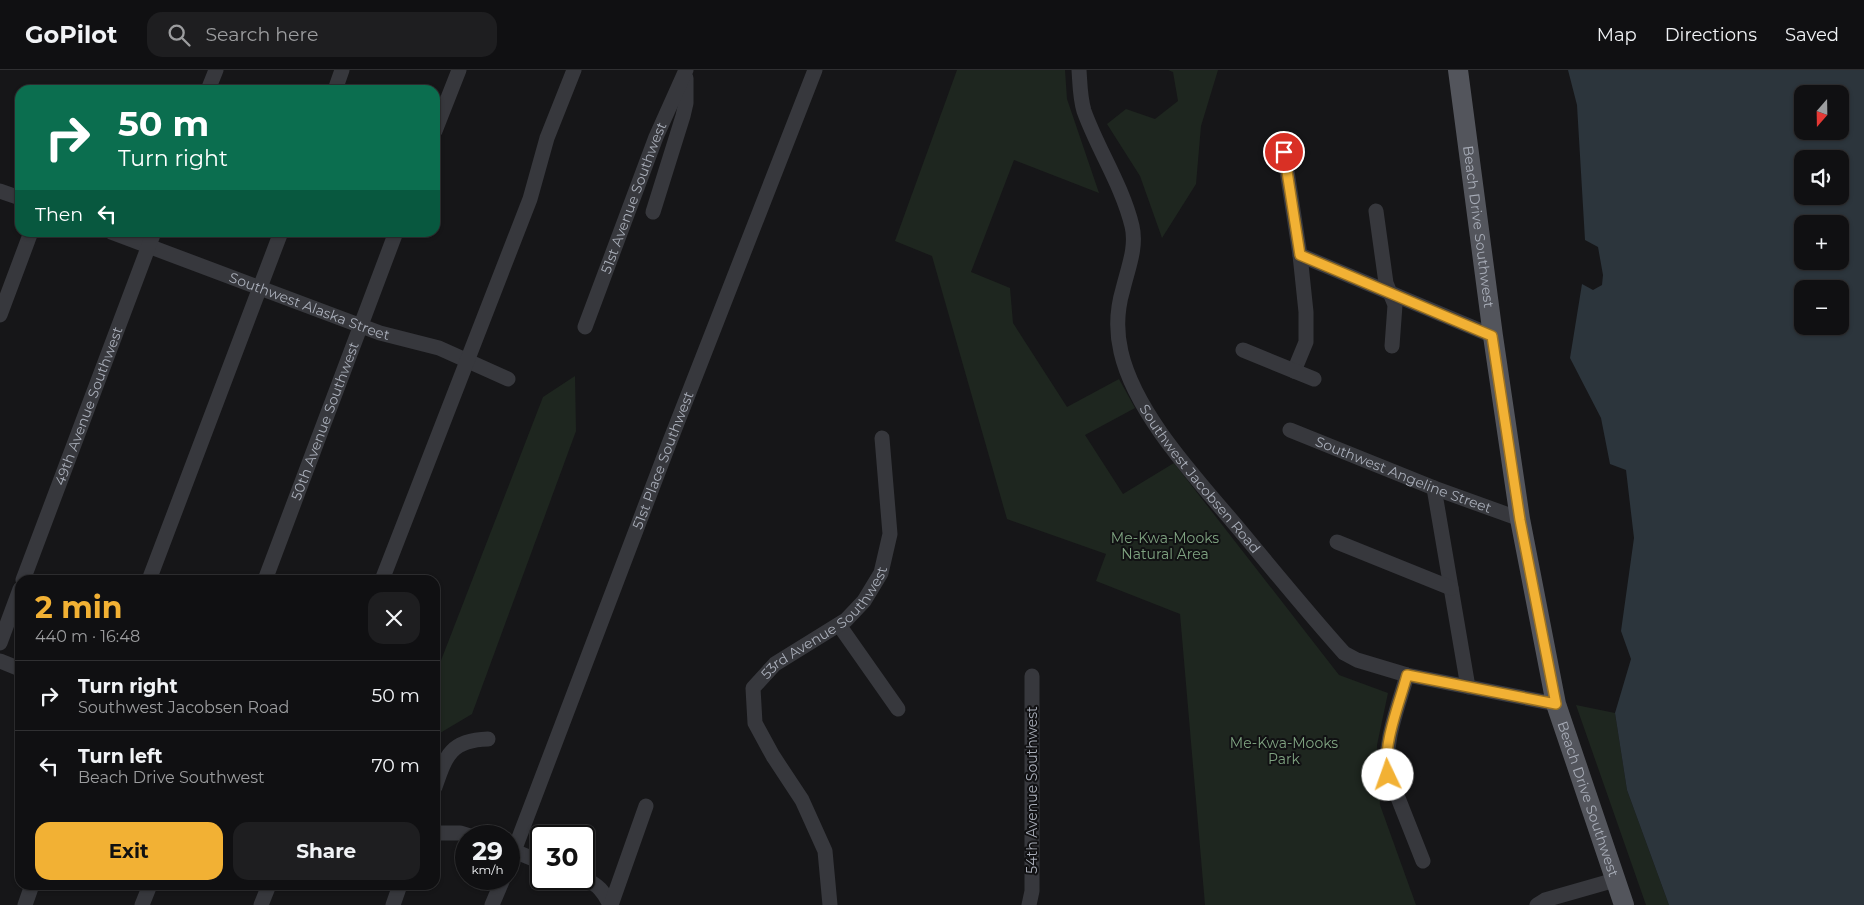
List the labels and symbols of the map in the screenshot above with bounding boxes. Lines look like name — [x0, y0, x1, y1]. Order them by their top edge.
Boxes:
north arrow — [1794, 85, 1849, 140]
street label: 51st Avenue Southwest — [597, 119, 671, 276]
pin — [1263, 131, 1305, 173]
street label: Beach Drive Southwest — [1459, 144, 1498, 309]
street label: Southwest Alaska Street — [227, 268, 392, 344]
street label: 49th Avenue Southwest — [50, 324, 127, 488]
street label: 50th Avenue Southwest — [287, 339, 363, 503]
street label: 51st Place Southwest — [628, 389, 698, 532]
street label: Southwest Jacobsen Road — [1136, 401, 1264, 557]
street label: Southwest Angeline Street — [1313, 432, 1494, 517]
park label: Me-Kwa-Mooks Natural Area — [1111, 529, 1219, 563]
street label: 53rd Avenue Southwest — [757, 564, 891, 683]
street label: 54th Avenue Southwest — [1023, 706, 1041, 874]
street label: Beach Drive Southwest — [1553, 719, 1623, 880]
park label: Me-Kwa-Mooks Park — [1230, 734, 1338, 768]
position arrow — [1361, 748, 1413, 800]
speed limit sign: 30 — [530, 825, 595, 890]

